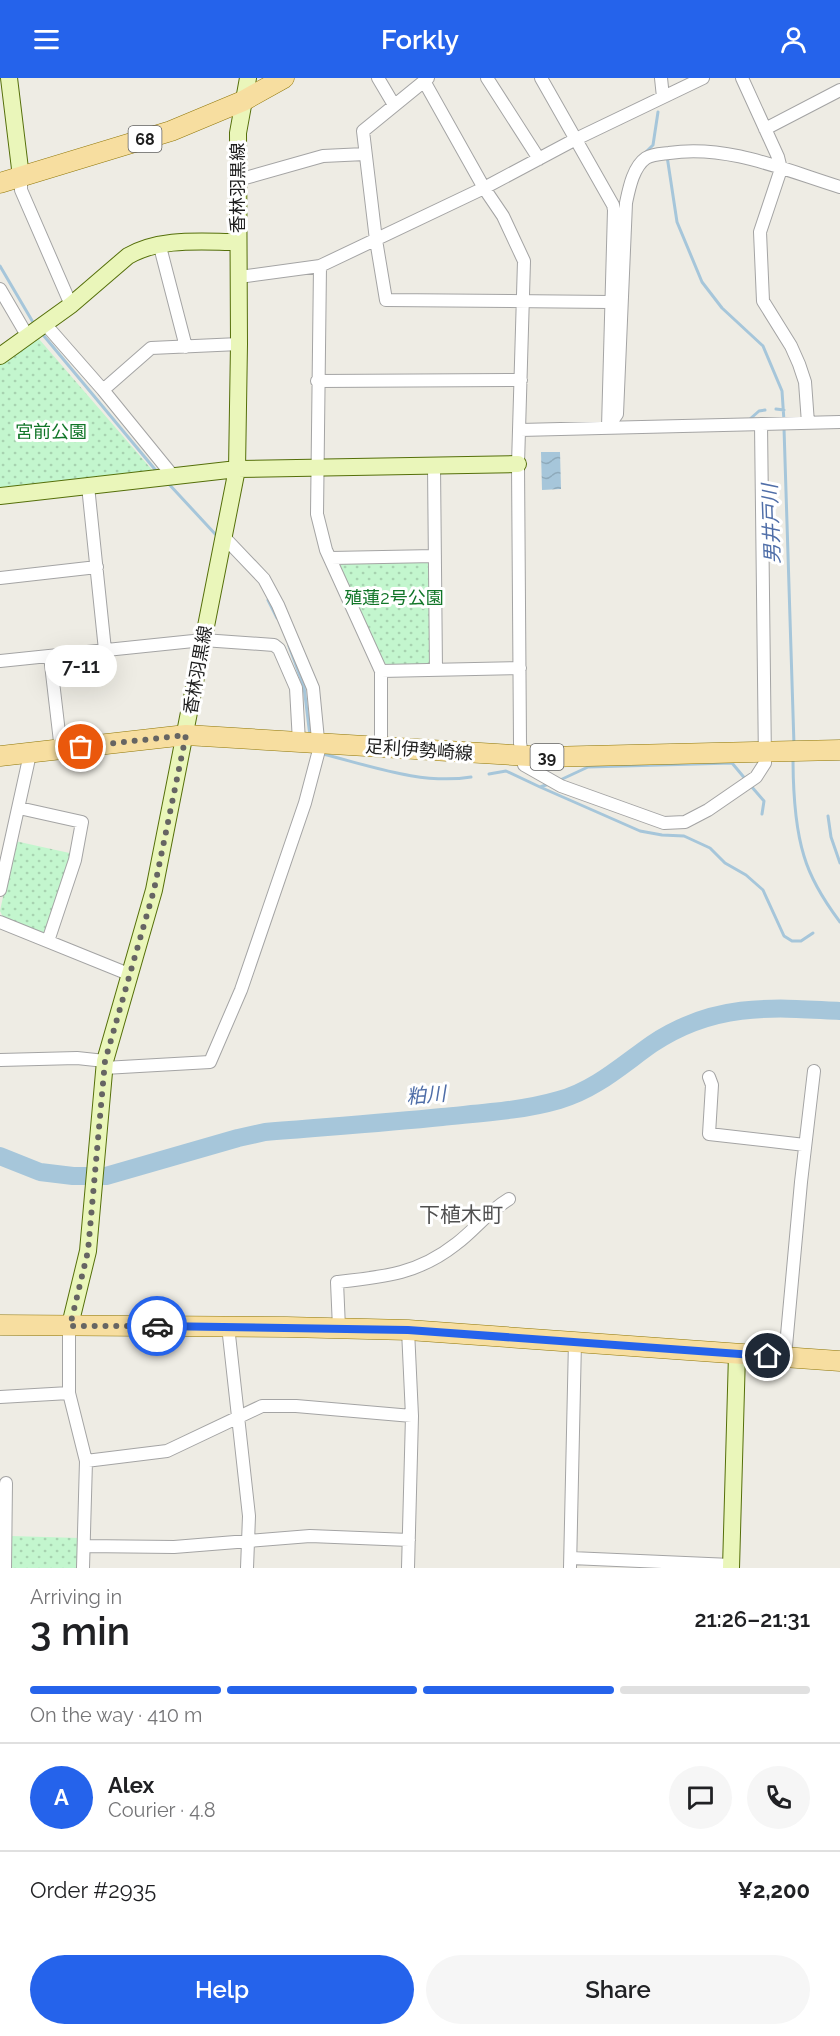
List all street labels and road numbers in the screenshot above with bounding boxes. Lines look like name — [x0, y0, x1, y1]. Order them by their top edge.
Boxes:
road number: 68 — [128, 126, 162, 152]
street label: 香林羽黒線 — [227, 143, 248, 233]
street label: 香林羽黒線 — [179, 624, 216, 716]
street label: 足利伊勢崎線 — [364, 735, 474, 764]
road number: 39 — [530, 744, 564, 770]

